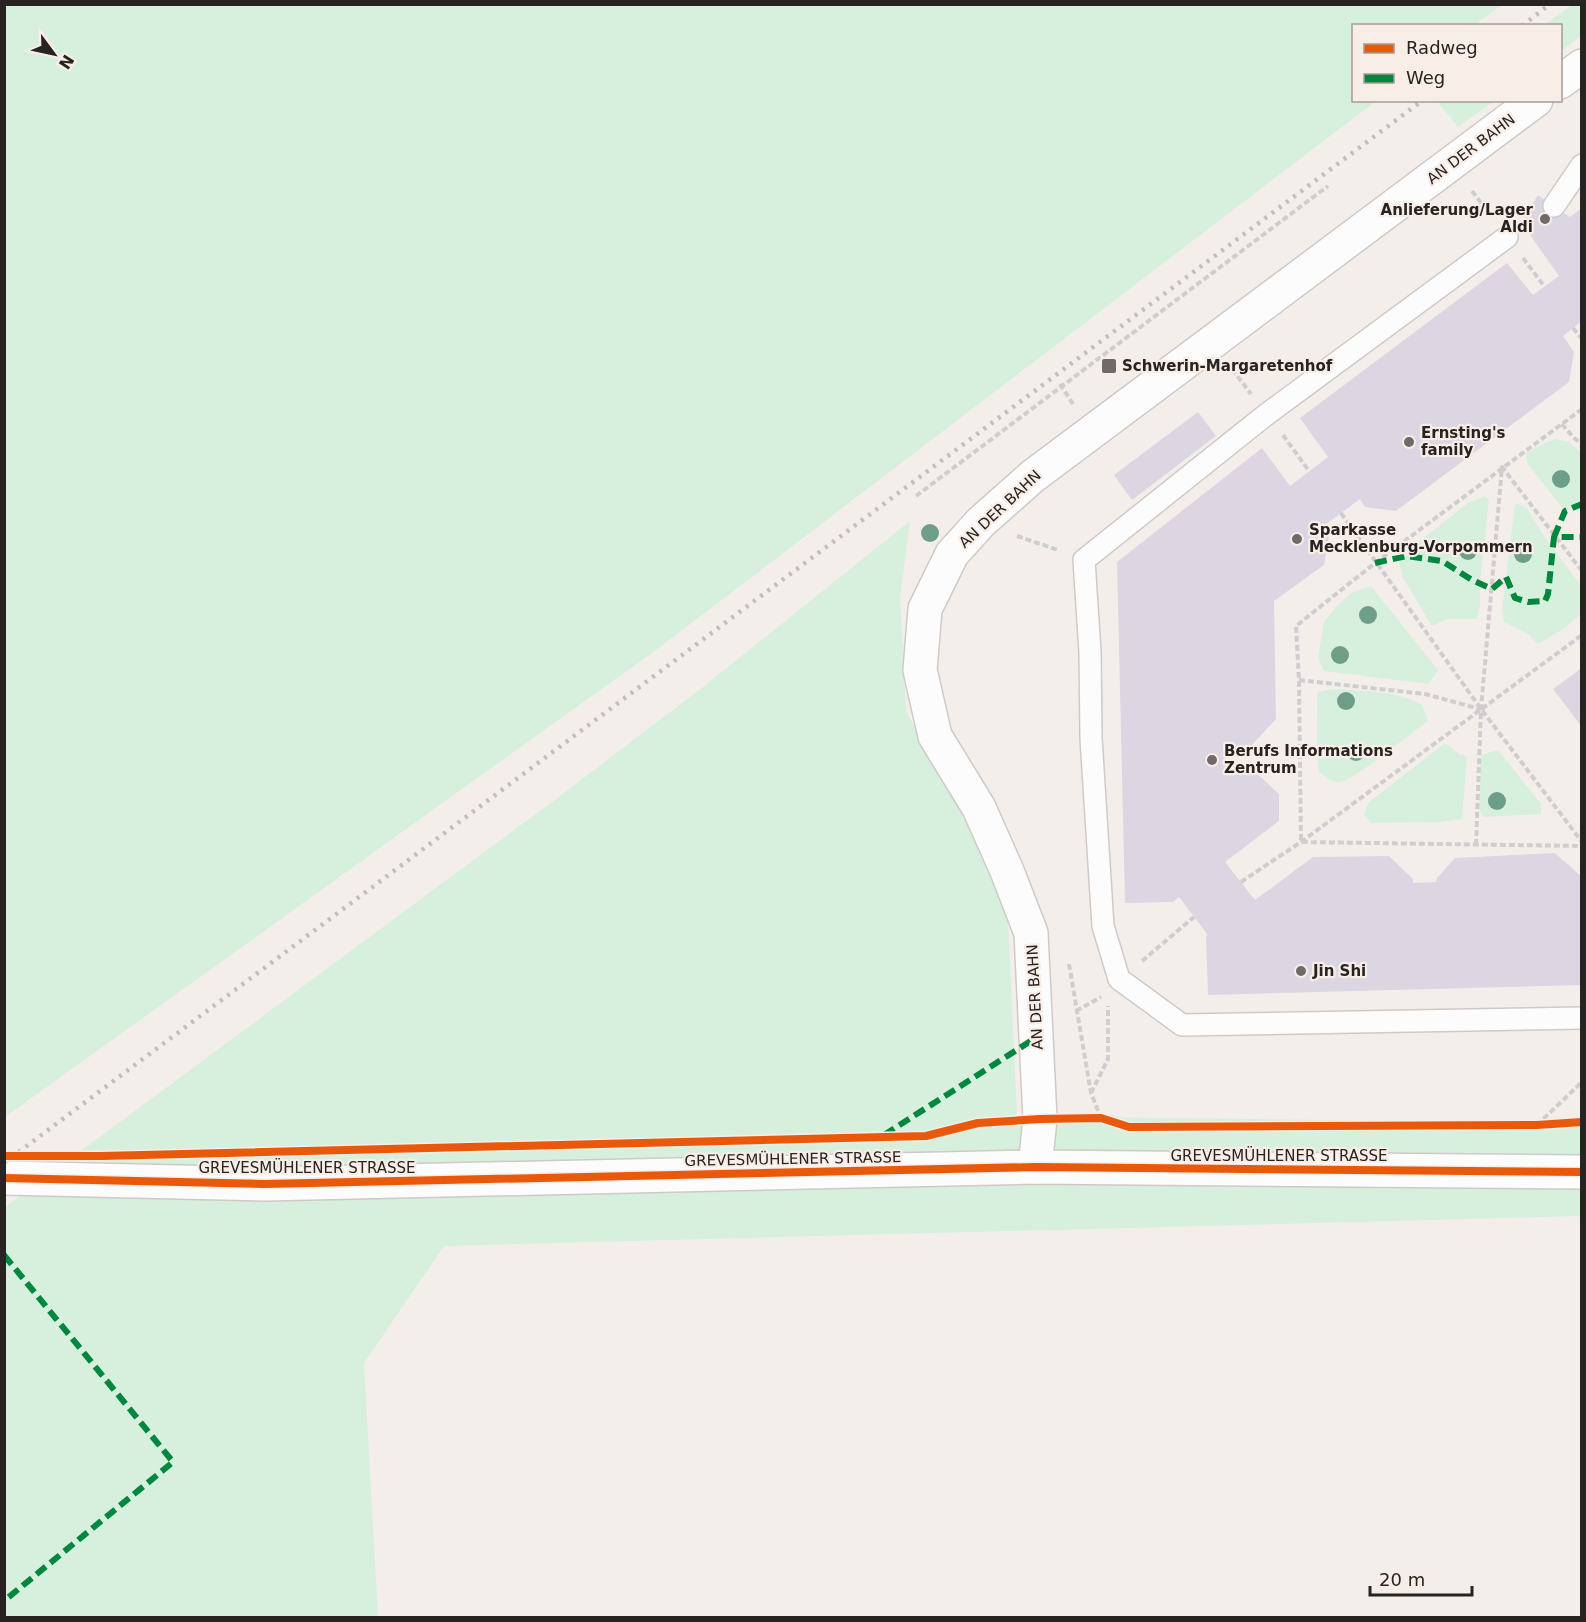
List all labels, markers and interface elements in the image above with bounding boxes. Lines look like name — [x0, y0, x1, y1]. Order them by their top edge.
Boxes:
north arrow — [24, 24, 84, 84]
legend — [1352, 24, 1562, 102]
text: Radweg — [1406, 37, 1478, 58]
text: N — [55, 51, 78, 73]
text: Weg — [1406, 67, 1445, 88]
street label: AN DER BAHN — [1423, 110, 1519, 188]
place label: Anlieferung/Lager Aldi — [1381, 201, 1534, 236]
marker: Anlieferung/Lager Aldi — [1538, 212, 1552, 226]
marker: Schwerin-Margaretenhof — [1100, 357, 1118, 375]
place label: Schwerin-Margaretenhof — [1122, 357, 1333, 375]
place label: Ernsting's family — [1421, 424, 1506, 459]
marker: Ernsting's family — [1402, 435, 1416, 449]
street label: AN DER BAHN — [955, 466, 1045, 552]
place label: Sparkasse Mecklenburg-Vorpommern — [1309, 521, 1533, 556]
marker: Sparkasse Mecklenburg-Vorpommern — [1290, 532, 1304, 546]
place label: Berufs Informations Zentrum — [1224, 742, 1393, 777]
marker: Berufs Informations Zentrum — [1205, 753, 1219, 767]
street label: AN DER BAHN — [1023, 944, 1047, 1050]
place label: Jin Shi — [1312, 962, 1366, 980]
marker: Jin Shi — [1294, 964, 1308, 978]
street label: GREVESMÜHLENER STRASSE — [1171, 1146, 1388, 1165]
street label: GREVESMÜHLENER STRASSE — [684, 1147, 902, 1170]
street label: GREVESMÜHLENER STRASSE — [199, 1158, 416, 1177]
scale bar — [1370, 1559, 1472, 1597]
text: 20 m — [1379, 1569, 1425, 1590]

